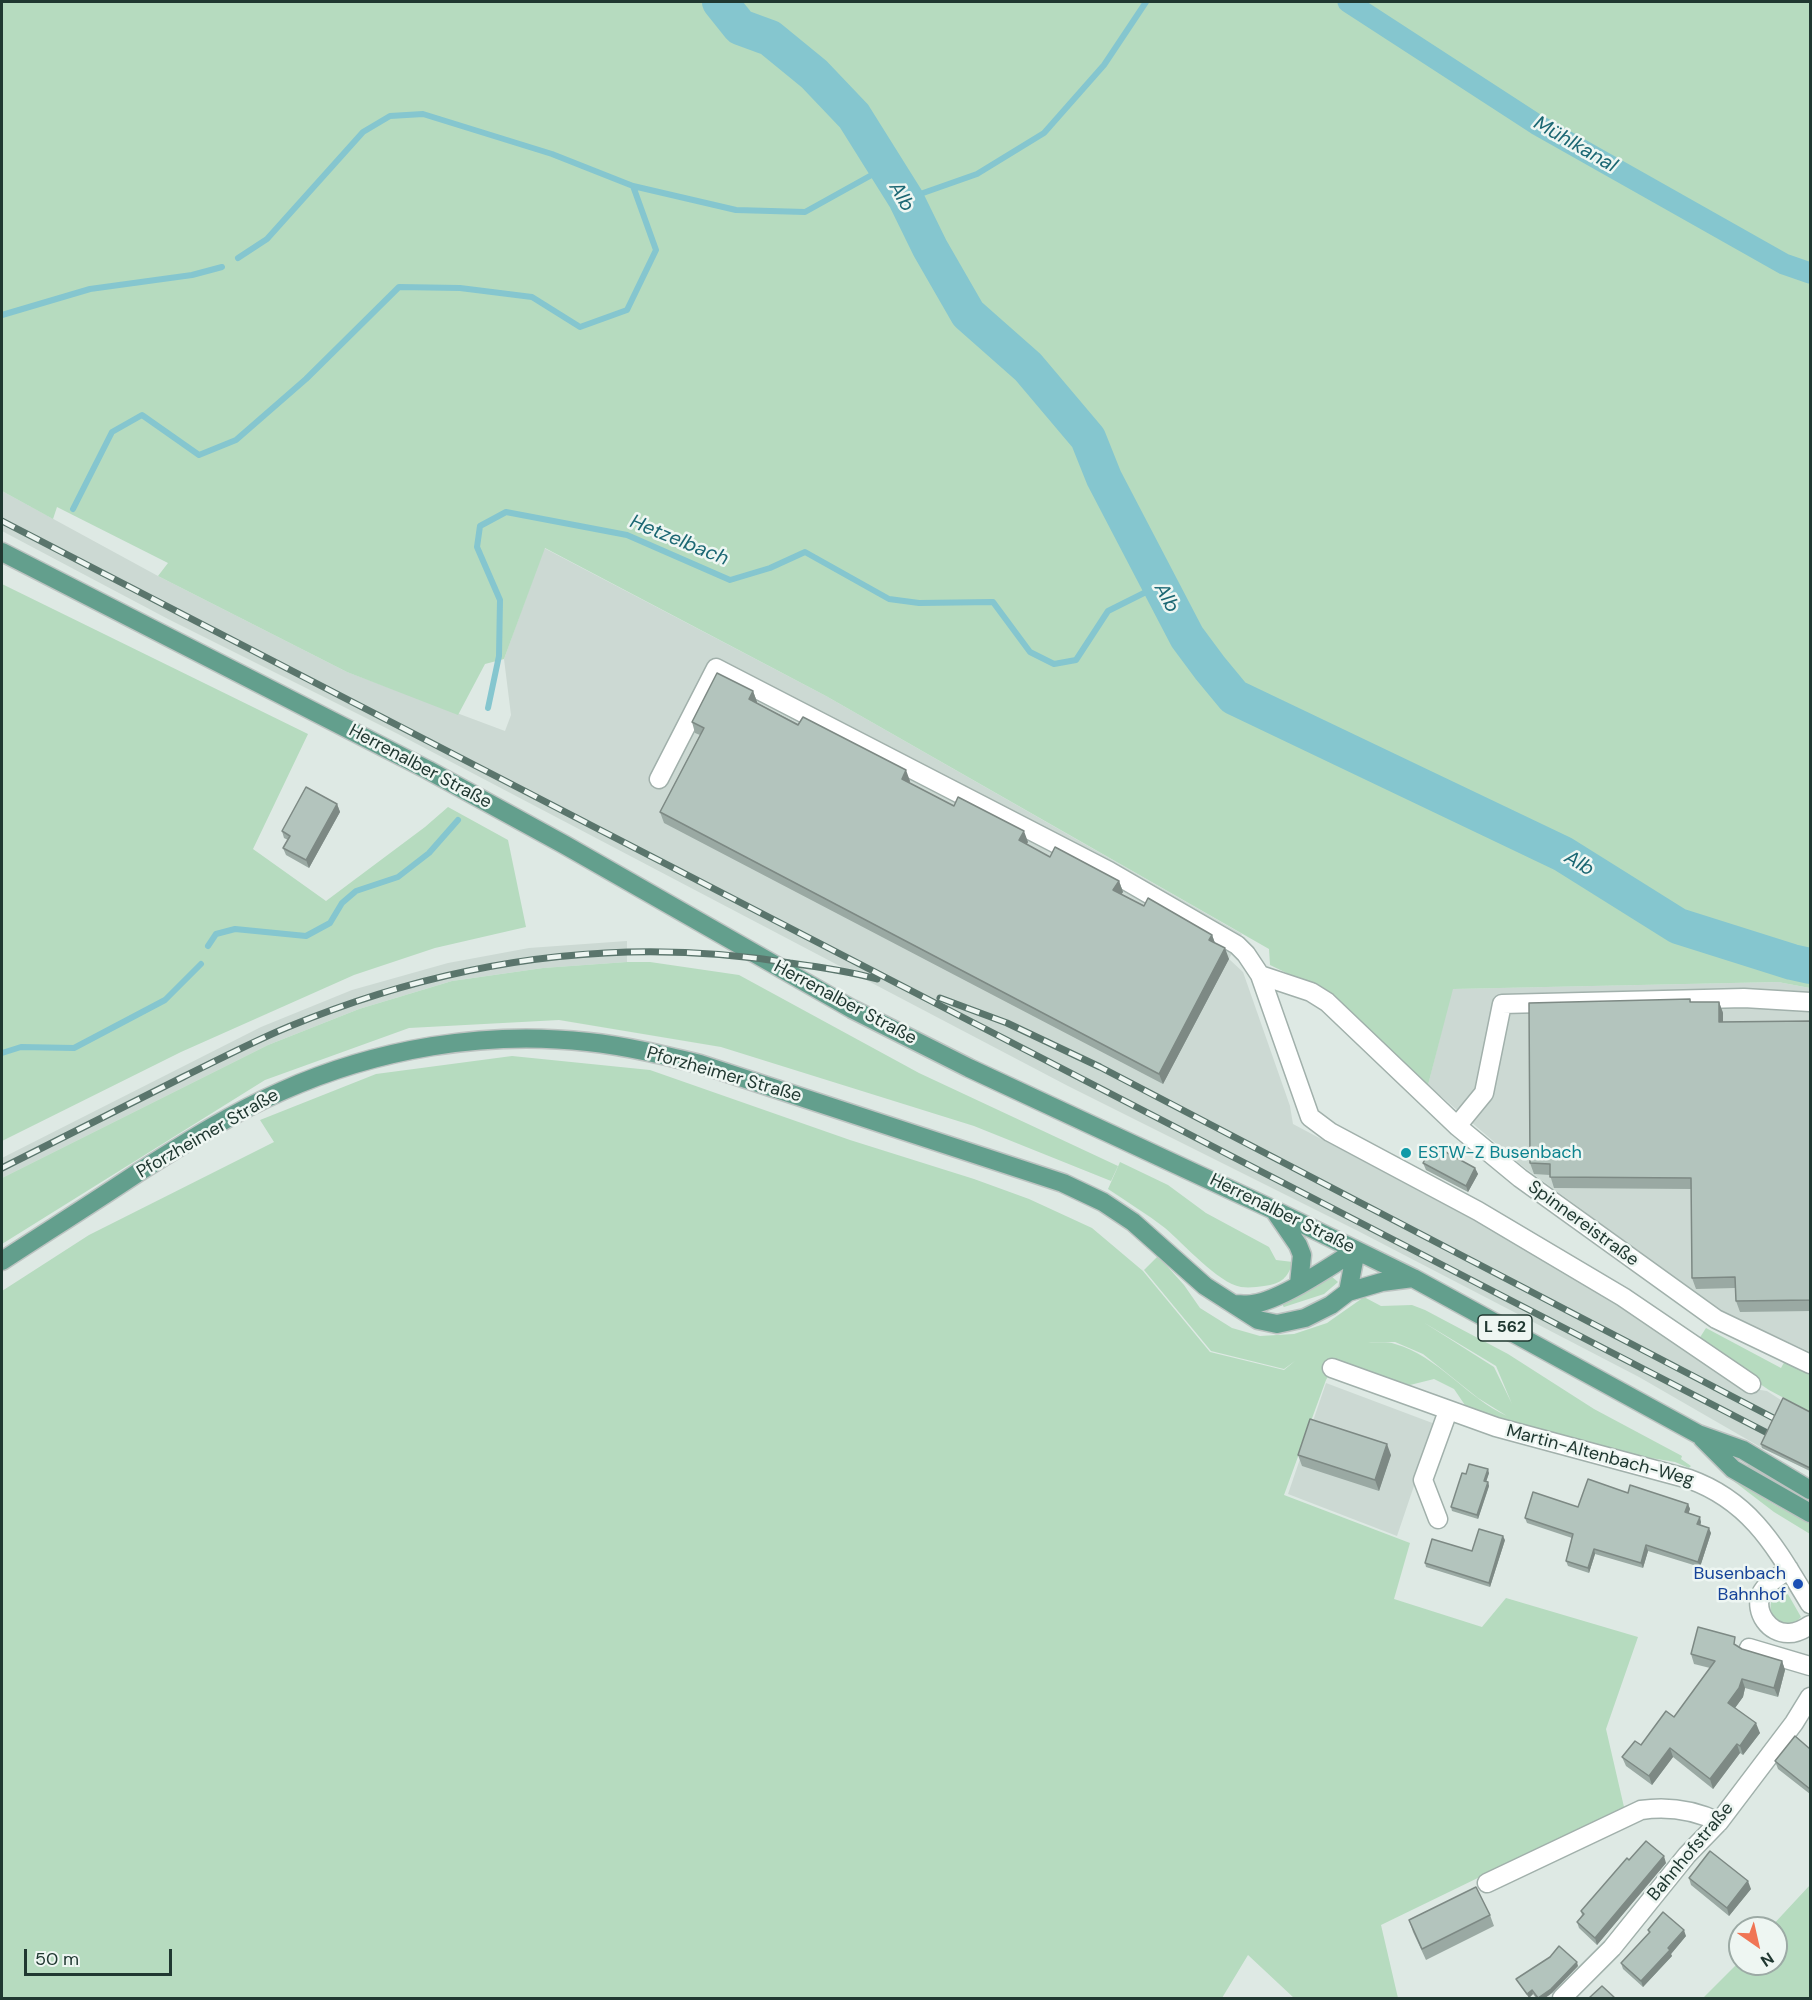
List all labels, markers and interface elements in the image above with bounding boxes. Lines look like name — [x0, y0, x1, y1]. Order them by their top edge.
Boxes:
water label: Mühlkanal — [1529, 112, 1621, 178]
water label: Alb — [883, 178, 919, 216]
water label: Hetzelbach — [626, 510, 732, 572]
water label: Alb — [1148, 579, 1184, 617]
street label: Herrenalber Straße — [345, 720, 495, 814]
water label: Alb — [1560, 846, 1598, 882]
street label: Herrenalber Straße — [770, 956, 920, 1050]
street label: Pforzheimer Straße — [644, 1043, 804, 1107]
street label: Pforzheimer Straße — [133, 1085, 283, 1183]
place label: ESTW-Z Busenbach — [1418, 1142, 1582, 1164]
marker: ESTW-Z Busenbach — [1399, 1146, 1413, 1160]
street label: Herrenalber Straße — [1206, 1170, 1358, 1258]
street label: Spinnereistraße — [1523, 1177, 1643, 1271]
road number: L 562 — [1478, 1315, 1532, 1341]
street label: Martin-Altenbach-Weg — [1504, 1421, 1696, 1491]
place label: Busenbach Bahnhof — [1694, 1563, 1786, 1606]
marker: Busenbach Bahnhof — [1791, 1577, 1805, 1591]
street label: Bahnhofstraße — [1643, 1798, 1739, 1906]
north arrow — [1728, 1916, 1788, 1976]
scale bar — [27, 1937, 176, 1975]
text: 50 m — [35, 1947, 79, 1971]
text: N — [1757, 1948, 1778, 1972]

